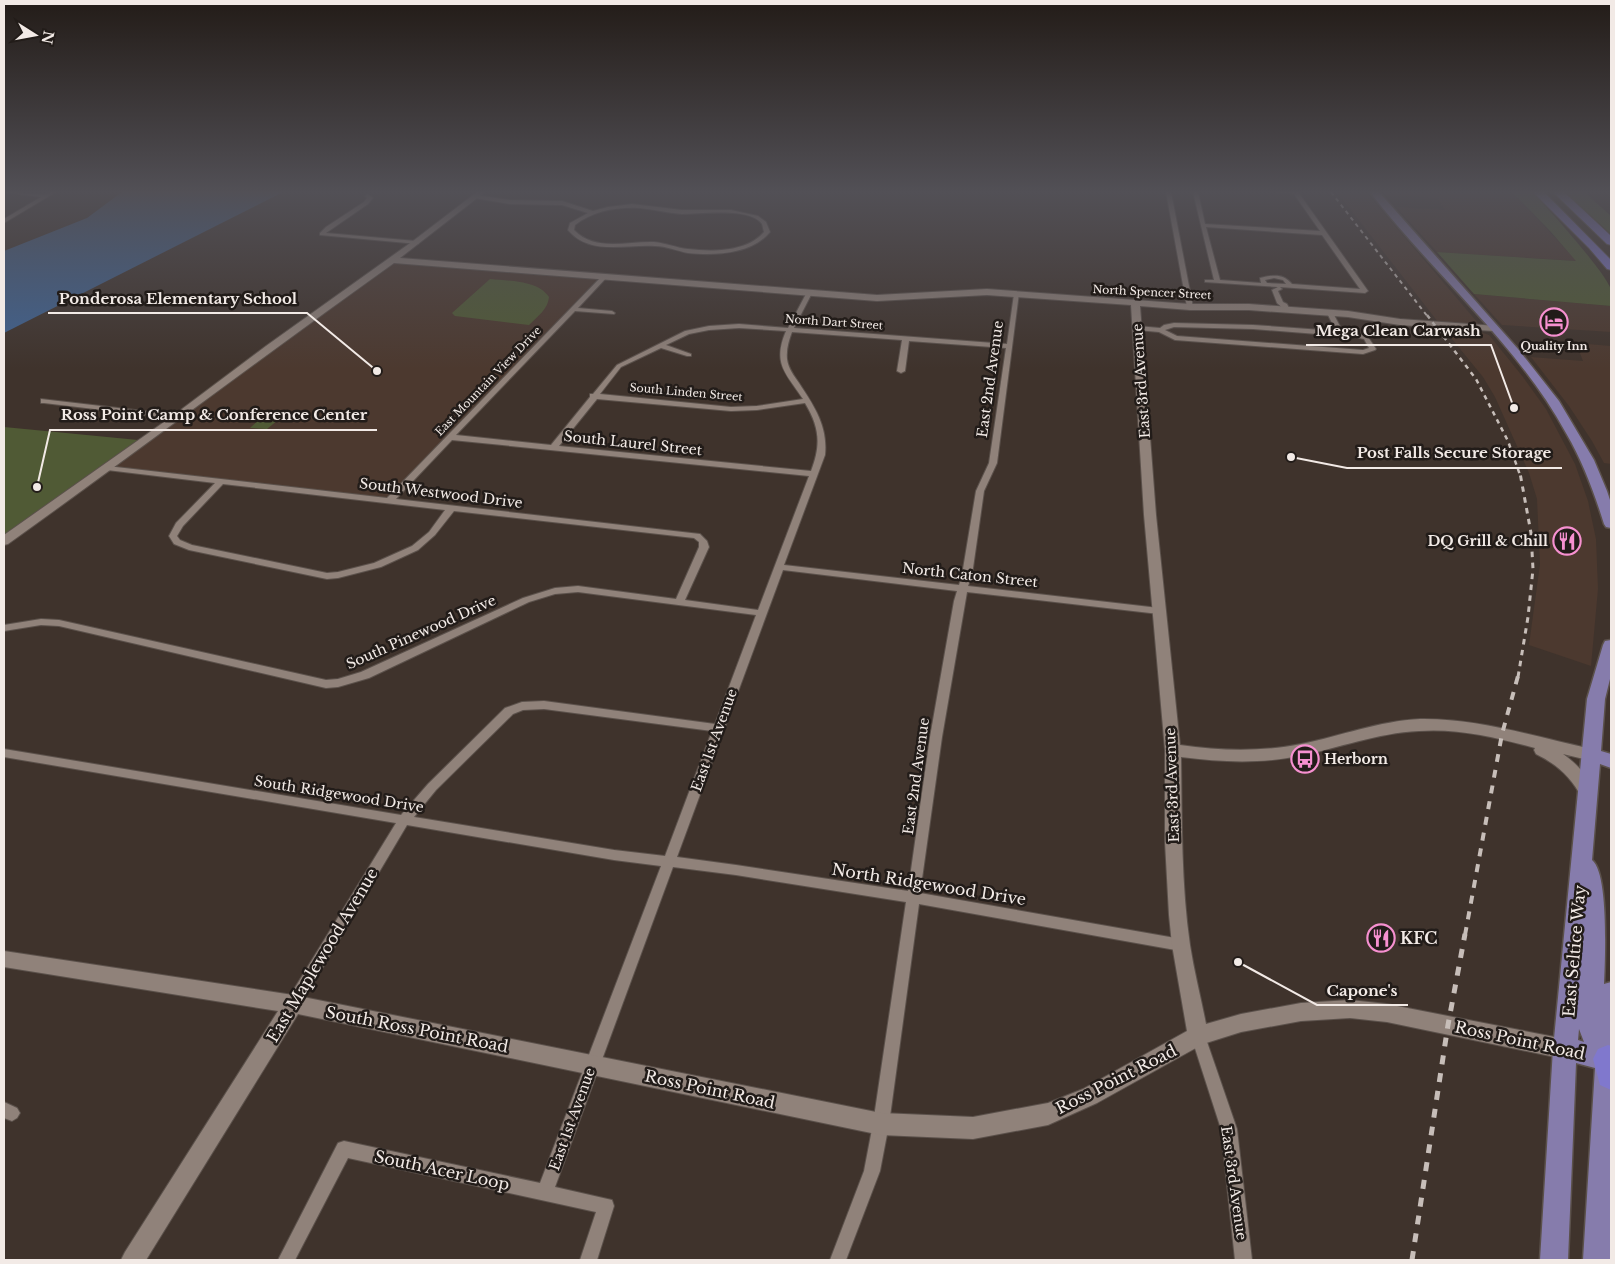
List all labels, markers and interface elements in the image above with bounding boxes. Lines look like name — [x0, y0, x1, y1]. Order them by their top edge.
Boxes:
north arrow — [10, 10, 60, 60]
text: N — [38, 29, 58, 46]
street label: North Spencer Street — [1092, 282, 1212, 302]
callout: Ponderosa Elementary School — [48, 283, 307, 313]
text: Ponderosa Elementary School — [59, 289, 298, 308]
hotel icon: Quality Inn — [1539, 307, 1569, 337]
street label: North Dart Street — [784, 312, 884, 332]
callout: Mega Clean Carwash — [1306, 315, 1491, 345]
street label: East 2nd Avenue — [973, 319, 1007, 439]
text: Mega Clean Carwash — [1315, 321, 1481, 340]
street label: East Mountain View Drive — [432, 323, 544, 439]
street label: East 3rd Avenue — [1128, 323, 1154, 439]
place label: Quality Inn — [1520, 339, 1588, 353]
street label: South Linden Street — [629, 380, 744, 404]
callout: Ross Point Camp & Conference Center — [50, 400, 377, 430]
text: Ross Point Camp & Conference Center — [61, 405, 368, 424]
street label: South Laurel Street — [563, 427, 704, 459]
callout: Post Falls Secure Storage — [1347, 438, 1562, 468]
text: Post Falls Secure Storage — [1357, 443, 1551, 462]
street label: South Westwood Drive — [358, 474, 524, 512]
restaurant icon: DQ Grill & Chill — [1552, 526, 1582, 556]
place label: DQ Grill & Chill — [1427, 532, 1548, 550]
street label: North Caton Street — [901, 559, 1039, 591]
street label: South Pinewood Drive — [343, 591, 499, 673]
street label: East 1st Avenue — [687, 686, 741, 794]
street label: East 2nd Avenue — [899, 716, 933, 836]
street label: East 3rd Avenue — [1161, 727, 1183, 843]
bus stop icon: Herborn — [1290, 744, 1320, 774]
place label: Herborn — [1324, 750, 1388, 768]
street label: South Ridgewood Drive — [253, 772, 425, 816]
street label: North Ridgewood Drive — [830, 859, 1028, 909]
street label: East Maplewood Avenue — [262, 864, 382, 1046]
street label: East Seltice Way — [1558, 883, 1590, 1018]
restaurant icon: KFC — [1366, 923, 1396, 953]
place label: KFC — [1400, 928, 1437, 948]
callout: Capone's — [1317, 975, 1408, 1005]
text: Capone's — [1327, 981, 1397, 1000]
street label: South Ross Point Road — [324, 1001, 510, 1057]
street label: Ross Point Road — [1453, 1016, 1587, 1064]
street label: Ross Point Road — [1052, 1040, 1180, 1118]
street label: East 1st Avenue — [545, 1065, 599, 1173]
street label: Ross Point Road — [643, 1065, 777, 1113]
street label: East 3rd Avenue — [1217, 1125, 1251, 1241]
street label: South Acer Loop — [373, 1146, 511, 1194]

